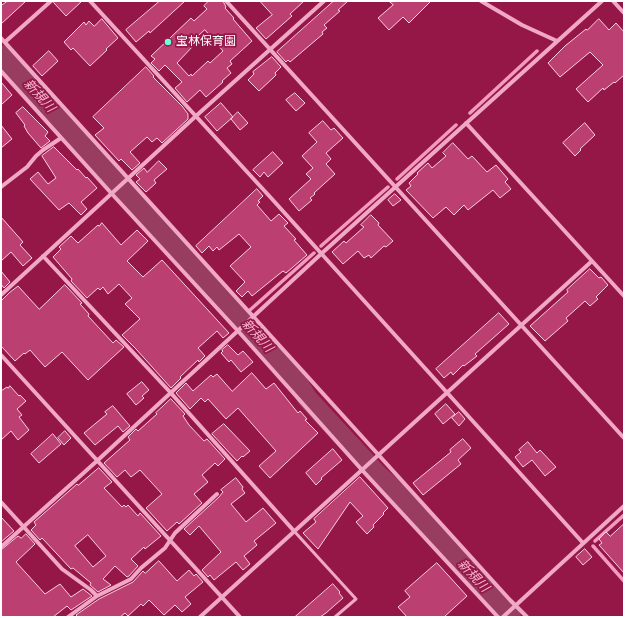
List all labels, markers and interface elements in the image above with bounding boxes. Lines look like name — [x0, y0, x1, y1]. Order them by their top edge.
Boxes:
place label: 宝林保育園 — [176, 35, 236, 49]
marker: 宝林保育園 — [163, 37, 173, 47]
water label: 新規川 — [20, 76, 58, 116]
water label: 新規川 — [238, 316, 276, 356]
water label: 新規川 — [454, 556, 492, 596]

